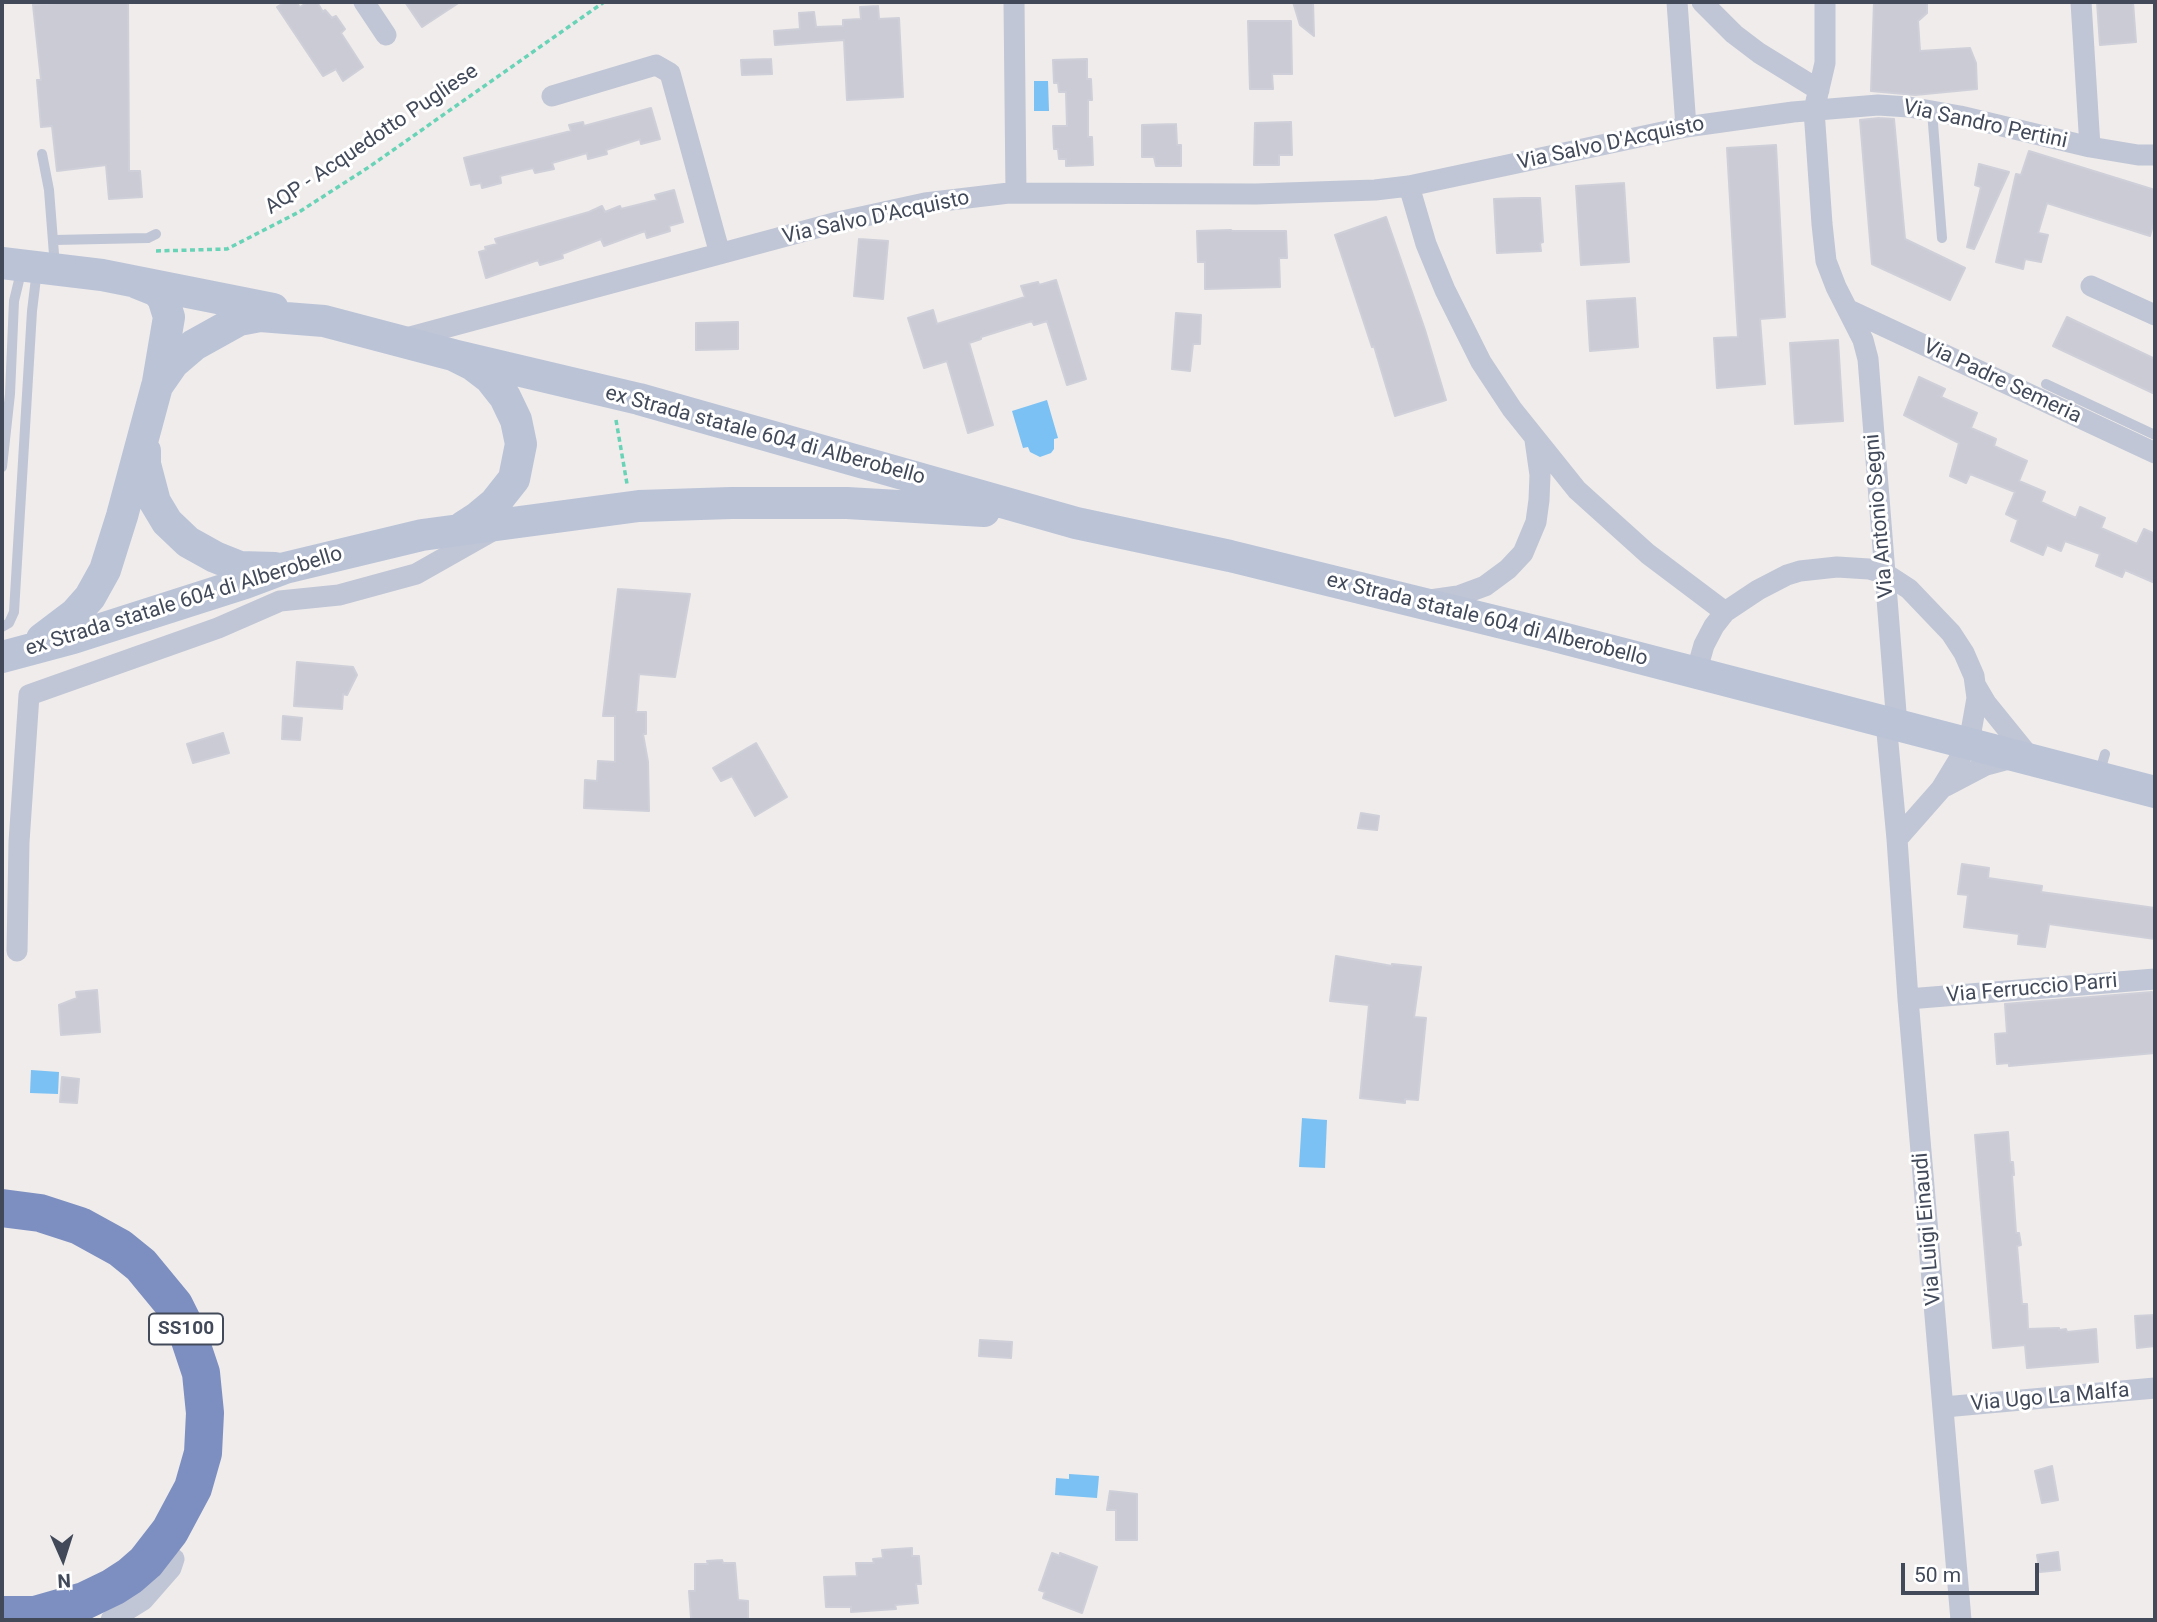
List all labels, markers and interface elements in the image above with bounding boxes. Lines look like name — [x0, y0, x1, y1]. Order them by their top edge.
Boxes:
street label: AQP - Acquedotto Pugliese — [261, 59, 483, 221]
street label: Via Sandro Pertini — [1901, 95, 2069, 155]
street label: Via Salvo D'Acquisto — [1515, 112, 1707, 176]
street label: Via Salvo D'Acquisto — [780, 186, 972, 250]
street label: Via Padre Semeria — [1919, 334, 2085, 430]
street label: ex Strada statale 604 di Alberobello — [602, 381, 928, 491]
street label: Via Antonio Segni — [1860, 433, 1900, 599]
street label: ex Strada statale 604 di Alberobello — [22, 542, 346, 662]
street label: ex Strada statale 604 di Alberobello — [1324, 568, 1650, 672]
street label: Via Ferruccio Parri — [1945, 969, 2119, 1009]
street label: Via Luigi Einaudi — [1909, 1152, 1947, 1306]
road number: SS100 — [149, 1314, 223, 1344]
street label: Via Ugo La Malfa — [1970, 1379, 2130, 1417]
north arrow — [28, 1524, 98, 1594]
scale bar — [1905, 1548, 2043, 1592]
text: 50 m — [1914, 1563, 1961, 1587]
text: N — [57, 1569, 71, 1592]

